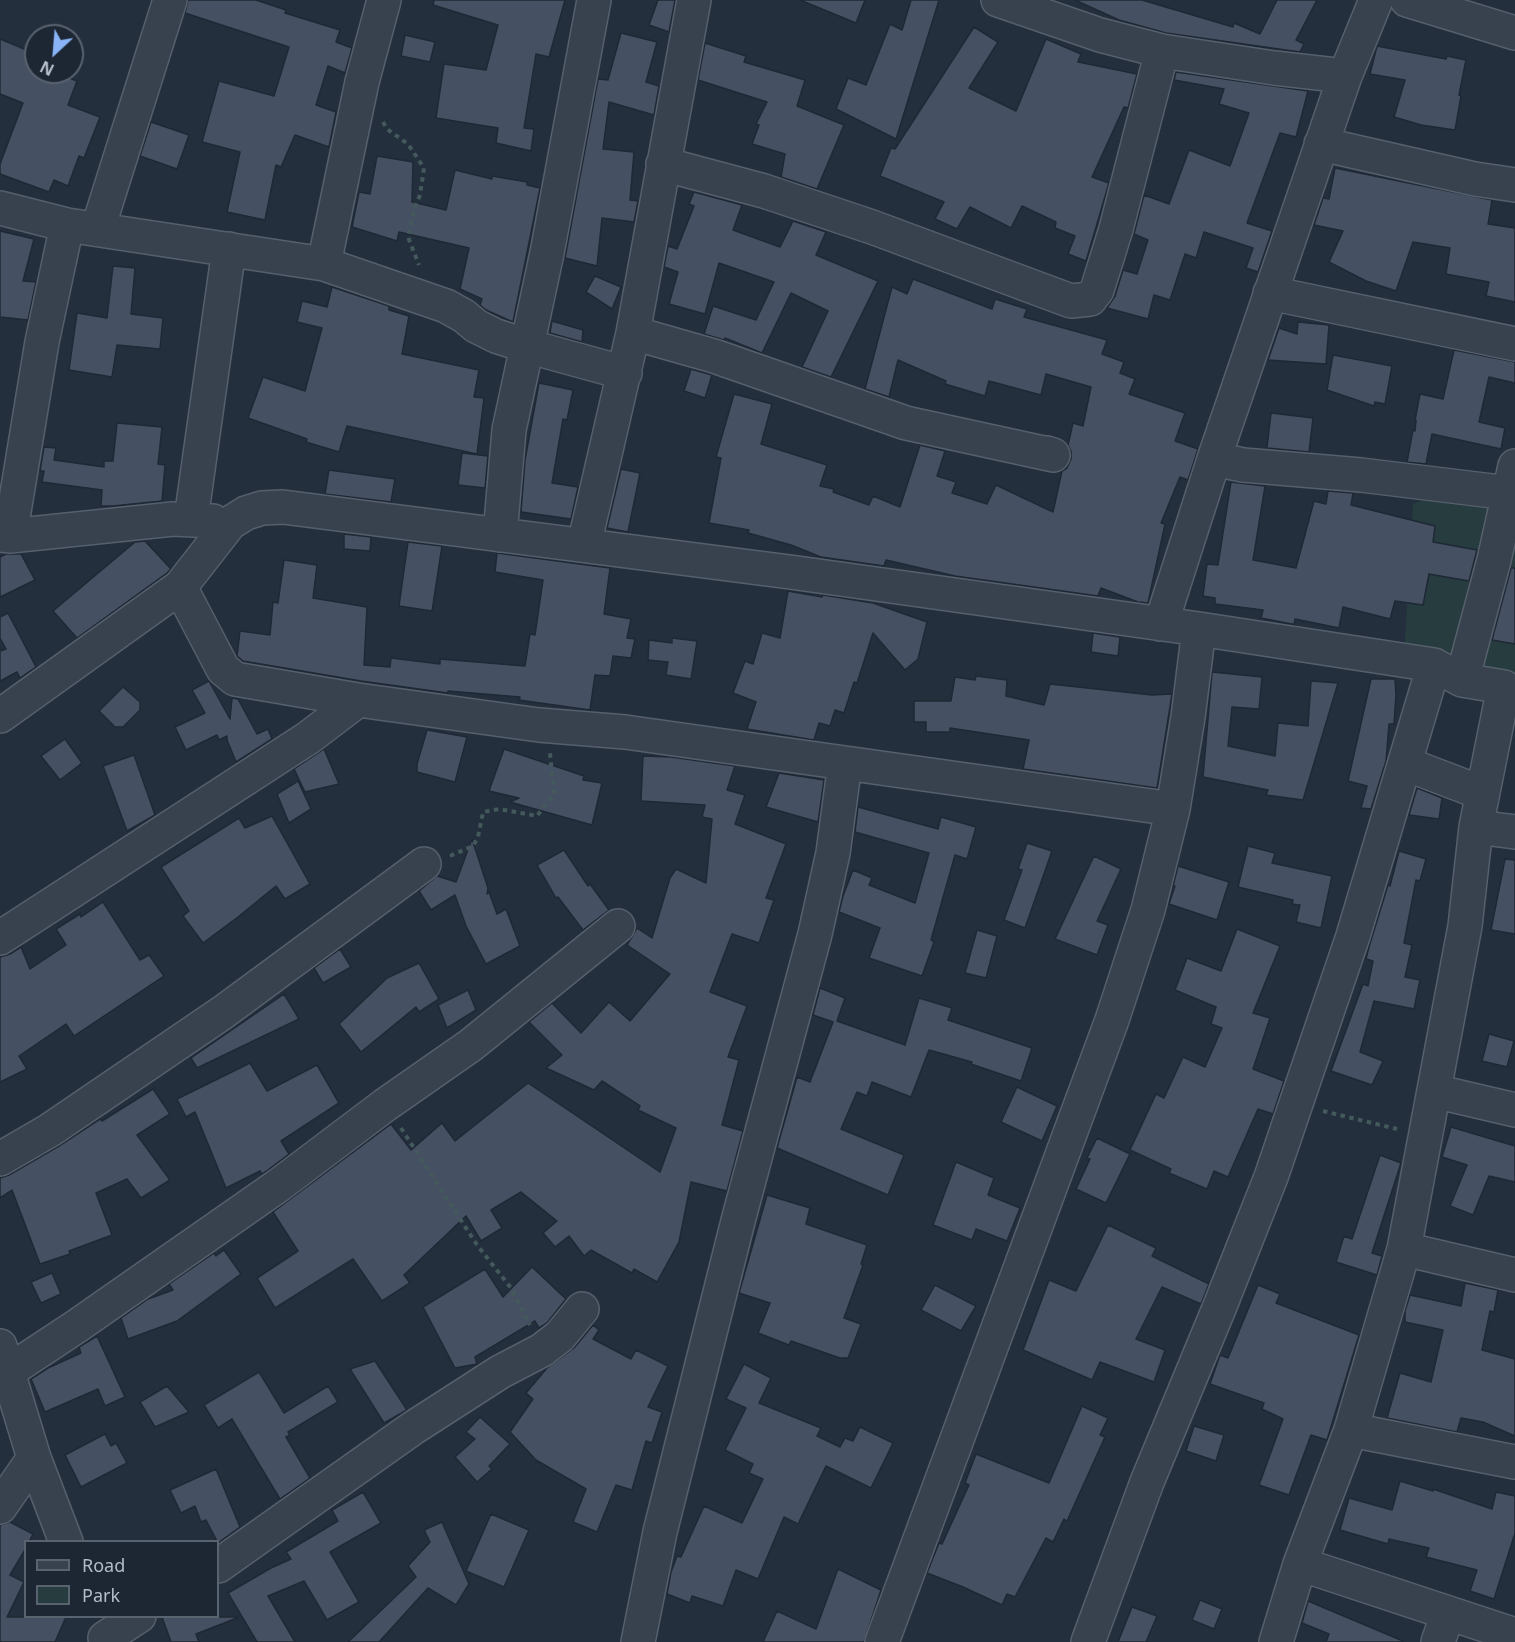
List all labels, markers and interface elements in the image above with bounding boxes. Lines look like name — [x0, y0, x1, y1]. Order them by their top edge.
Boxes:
north arrow — [24, 24, 84, 84]
text: N — [36, 56, 58, 81]
legend — [24, 1540, 219, 1618]
text: Road — [82, 1553, 125, 1577]
text: Park — [82, 1583, 120, 1607]

